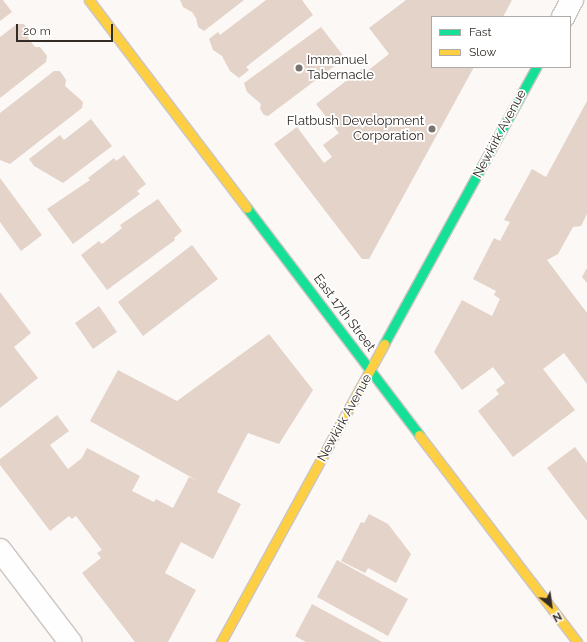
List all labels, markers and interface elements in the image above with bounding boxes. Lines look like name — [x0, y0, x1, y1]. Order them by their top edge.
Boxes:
scale bar — [18, 16, 115, 42]
legend — [431, 16, 571, 68]
text: 20 m — [23, 24, 51, 38]
text: Fast — [469, 25, 492, 39]
text: Slow — [469, 45, 496, 59]
place label: Immanuel Tabernacle — [307, 53, 374, 84]
marker: Immanuel Tabernacle — [294, 63, 304, 73]
street label: Newkirk Avenue — [470, 87, 530, 181]
place label: Flatbush Development Corporation — [287, 114, 424, 145]
marker: Flatbush Development Corporation — [427, 124, 437, 134]
street label: East 17th Street — [310, 271, 378, 355]
street label: Newkirk Avenue — [314, 371, 376, 465]
north arrow — [531, 586, 571, 626]
text: N — [550, 609, 564, 625]

